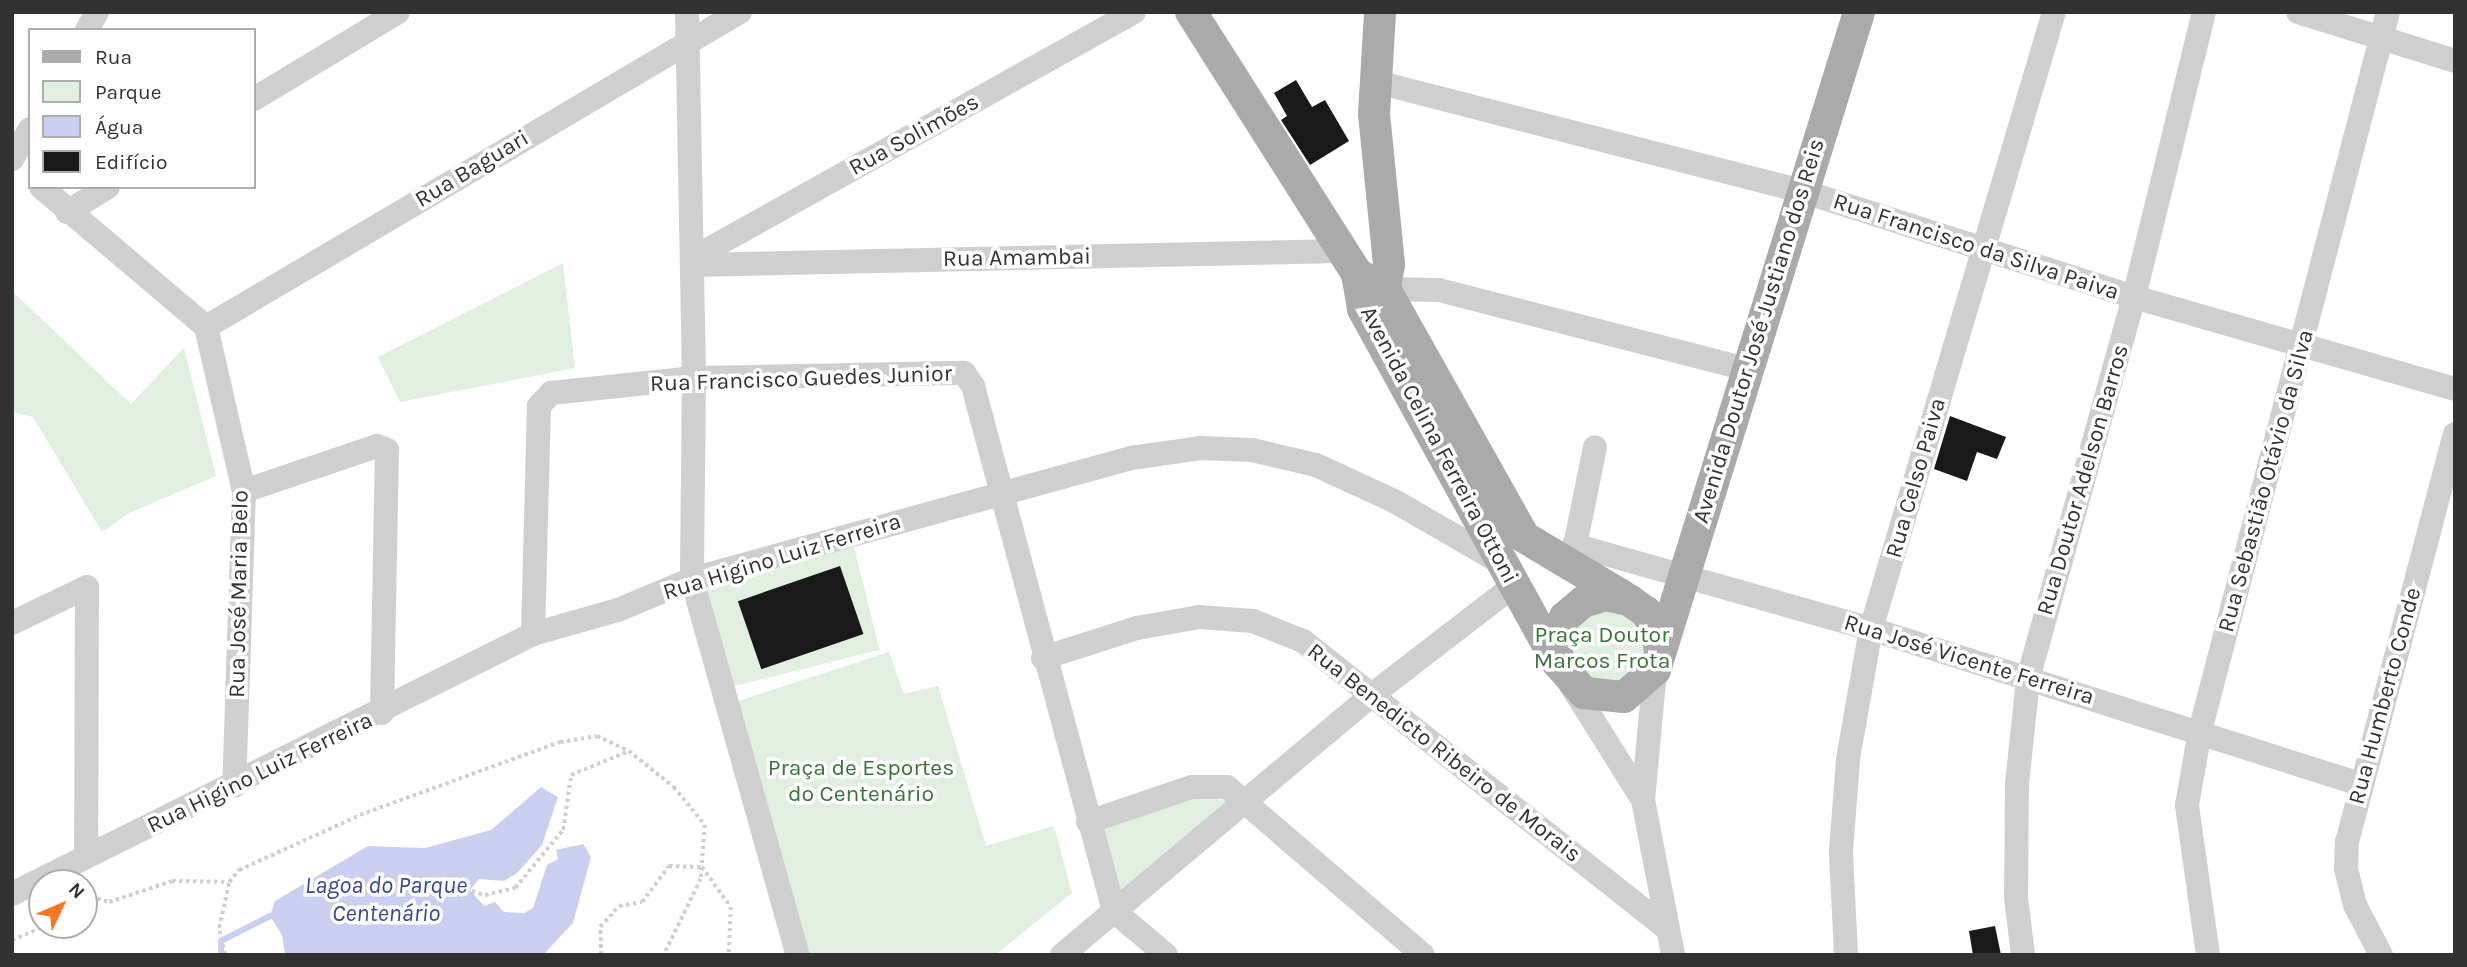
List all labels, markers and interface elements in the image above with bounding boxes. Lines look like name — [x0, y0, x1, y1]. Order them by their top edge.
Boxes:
legend — [28, 28, 256, 189]
text: Rua — [95, 45, 132, 69]
text: Parque — [95, 80, 162, 104]
street label: Rua Solimões — [844, 88, 984, 182]
text: Água — [95, 115, 143, 139]
street label: Rua Baguari — [410, 124, 534, 214]
street label: Avenida Doutor José Justiano dos Reis — [1687, 136, 1831, 526]
text: Edifício — [95, 150, 168, 174]
street label: Rua Francisco da Silva Paiva — [1830, 188, 2122, 306]
street label: Rua Amambai — [943, 243, 1091, 273]
street label: Avenida Celina Ferreira Ottoni — [1354, 302, 1524, 588]
street label: Rua Sebastião Otávio da Silva — [2212, 327, 2320, 635]
street label: Rua Doutor Adelson Barros — [2031, 342, 2135, 618]
street label: Rua Francisco Guedes Junior — [650, 360, 952, 398]
street label: Rua Celso Paiva — [1880, 395, 1952, 561]
street label: Rua José Maria Belo — [223, 490, 255, 698]
street label: Rua Higino Luiz Ferreira — [660, 508, 904, 606]
street label: Rua Humberto Conde — [2343, 585, 2427, 807]
street label: Rua José Vicente Ferreira — [1841, 609, 2097, 711]
park label: Praça Doutor Marcos Frota — [1534, 621, 1670, 675]
street label: Rua Benedicto Ribeiro de Morais — [1302, 638, 1586, 868]
street label: Rua Higino Luiz Ferreira — [143, 706, 377, 840]
park label: Praça de Esportes do Centenário — [768, 754, 954, 808]
north arrow — [28, 869, 98, 939]
water label: Lagoa do Parque Centenário — [305, 872, 467, 928]
text: N — [64, 878, 89, 903]

